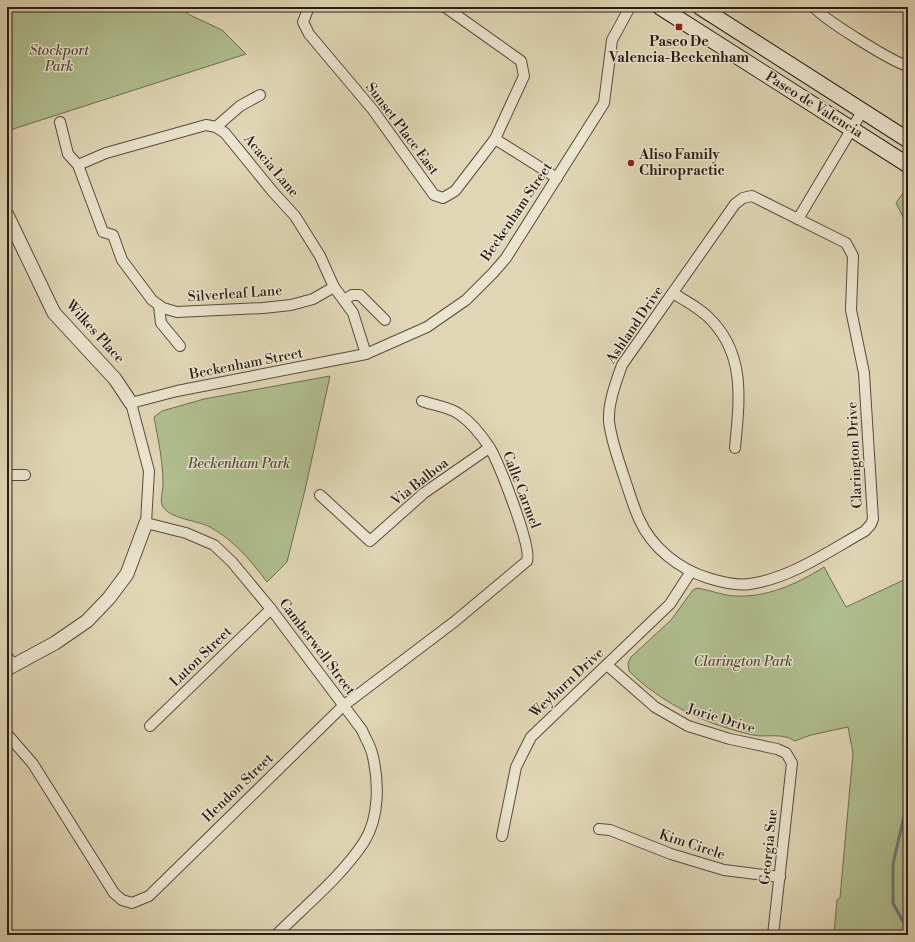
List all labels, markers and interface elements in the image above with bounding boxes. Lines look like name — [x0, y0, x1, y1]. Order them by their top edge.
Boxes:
marker: Paseo De Valencia-Beckenham — [674, 22, 684, 32]
place label: Paseo De Valencia-Beckenham — [608, 33, 749, 67]
park label: Stockport Park — [29, 42, 89, 76]
street label: Paseo de Valencia — [762, 68, 867, 143]
street label: Sunset Place East — [361, 79, 443, 179]
street label: Acacia Lane — [239, 130, 303, 201]
place label: Aliso Family Chiropractic — [638, 146, 725, 180]
marker: Aliso Family Chiropractic — [626, 158, 636, 168]
street label: Beckenham Street — [477, 159, 557, 266]
street label: Silverleaf Lane — [187, 282, 283, 306]
street label: Ashland Drive — [602, 283, 668, 368]
street label: Wilkes Place — [61, 296, 128, 367]
street label: Beckenham Street — [187, 344, 304, 384]
street label: Clarington Drive — [843, 401, 867, 509]
street label: Calle Carmel — [498, 449, 544, 531]
street label: Via Balboa — [387, 453, 453, 511]
park label: Beckenham Park — [187, 455, 290, 473]
street label: Camberwell Street — [275, 595, 359, 699]
street label: Luton Street — [166, 623, 236, 691]
street label: Weyburn Drive — [525, 644, 608, 723]
park label: Clarington Park — [694, 653, 792, 671]
street label: Jorie Drive — [684, 700, 757, 738]
street label: Hendon Street — [199, 750, 277, 826]
street label: Georgia Sue — [756, 808, 782, 886]
street label: Kim Circle — [657, 826, 727, 864]

